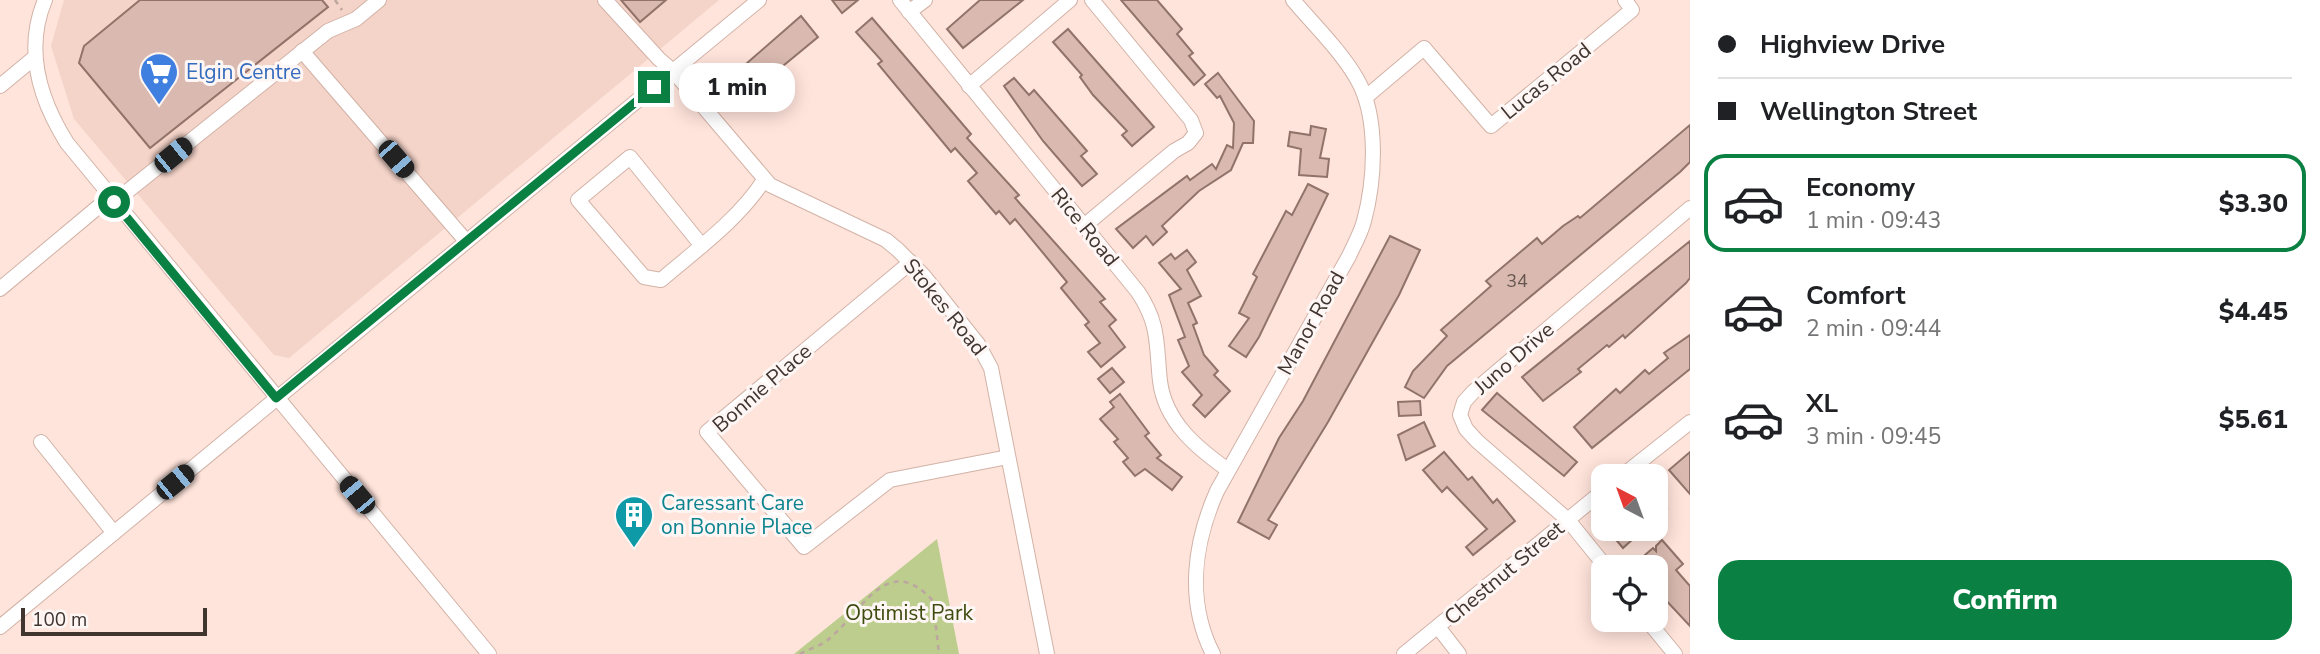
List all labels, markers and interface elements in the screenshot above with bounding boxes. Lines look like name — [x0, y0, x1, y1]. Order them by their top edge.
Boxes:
text: Highview Drive — [1760, 27, 1945, 62]
street label: Lucas Road — [1495, 36, 1597, 126]
supermarket icon: Elgin Centre — [138, 51, 180, 106]
place label: Elgin Centre — [186, 58, 301, 86]
callout: 1 min — [678, 62, 794, 112]
route end — [638, 71, 670, 103]
text: 1 min — [707, 72, 767, 103]
text: Wellington Street — [1760, 94, 1977, 129]
car — [151, 134, 196, 176]
car — [375, 136, 418, 182]
text: Economy — [1806, 170, 1915, 205]
icon: car — [1722, 172, 1785, 235]
street label: Rice Road — [1045, 182, 1125, 272]
route start — [98, 186, 130, 218]
text: $3.30 — [2219, 186, 2288, 221]
text: 1 min · 09:43 — [1806, 205, 1941, 236]
street label: Stokes Road — [897, 253, 993, 361]
street label: Manor Road — [1271, 266, 1351, 380]
house number: 34 — [1506, 269, 1528, 293]
text: Comfort — [1806, 278, 1906, 313]
icon: car — [1722, 280, 1785, 343]
text: $4.45 — [2219, 294, 2288, 329]
text: 2 min · 09:44 — [1806, 313, 1941, 344]
street label: Juno Drive — [1467, 315, 1560, 401]
street label: Bonnie Place — [707, 337, 817, 439]
text: XL — [1806, 386, 1838, 421]
icon: car — [1722, 388, 1785, 451]
text: $5.61 — [2219, 402, 2288, 437]
text: 3 min · 09:45 — [1806, 421, 1941, 452]
car — [153, 461, 198, 503]
north arrow — [1591, 464, 1668, 541]
map controls — [1591, 464, 1668, 632]
car — [336, 472, 379, 518]
place label: Caressant Care on Bonnie Place — [661, 489, 813, 541]
building icon: Caressant Care on Bonnie Place — [613, 494, 655, 549]
street label: Chestnut Street — [1438, 514, 1570, 631]
button: locate — [1591, 555, 1668, 632]
button: Confirm — [1718, 560, 2292, 640]
park label: Optimist Park — [845, 599, 973, 627]
scale bar — [21, 605, 206, 637]
text: 100 m — [32, 607, 87, 633]

